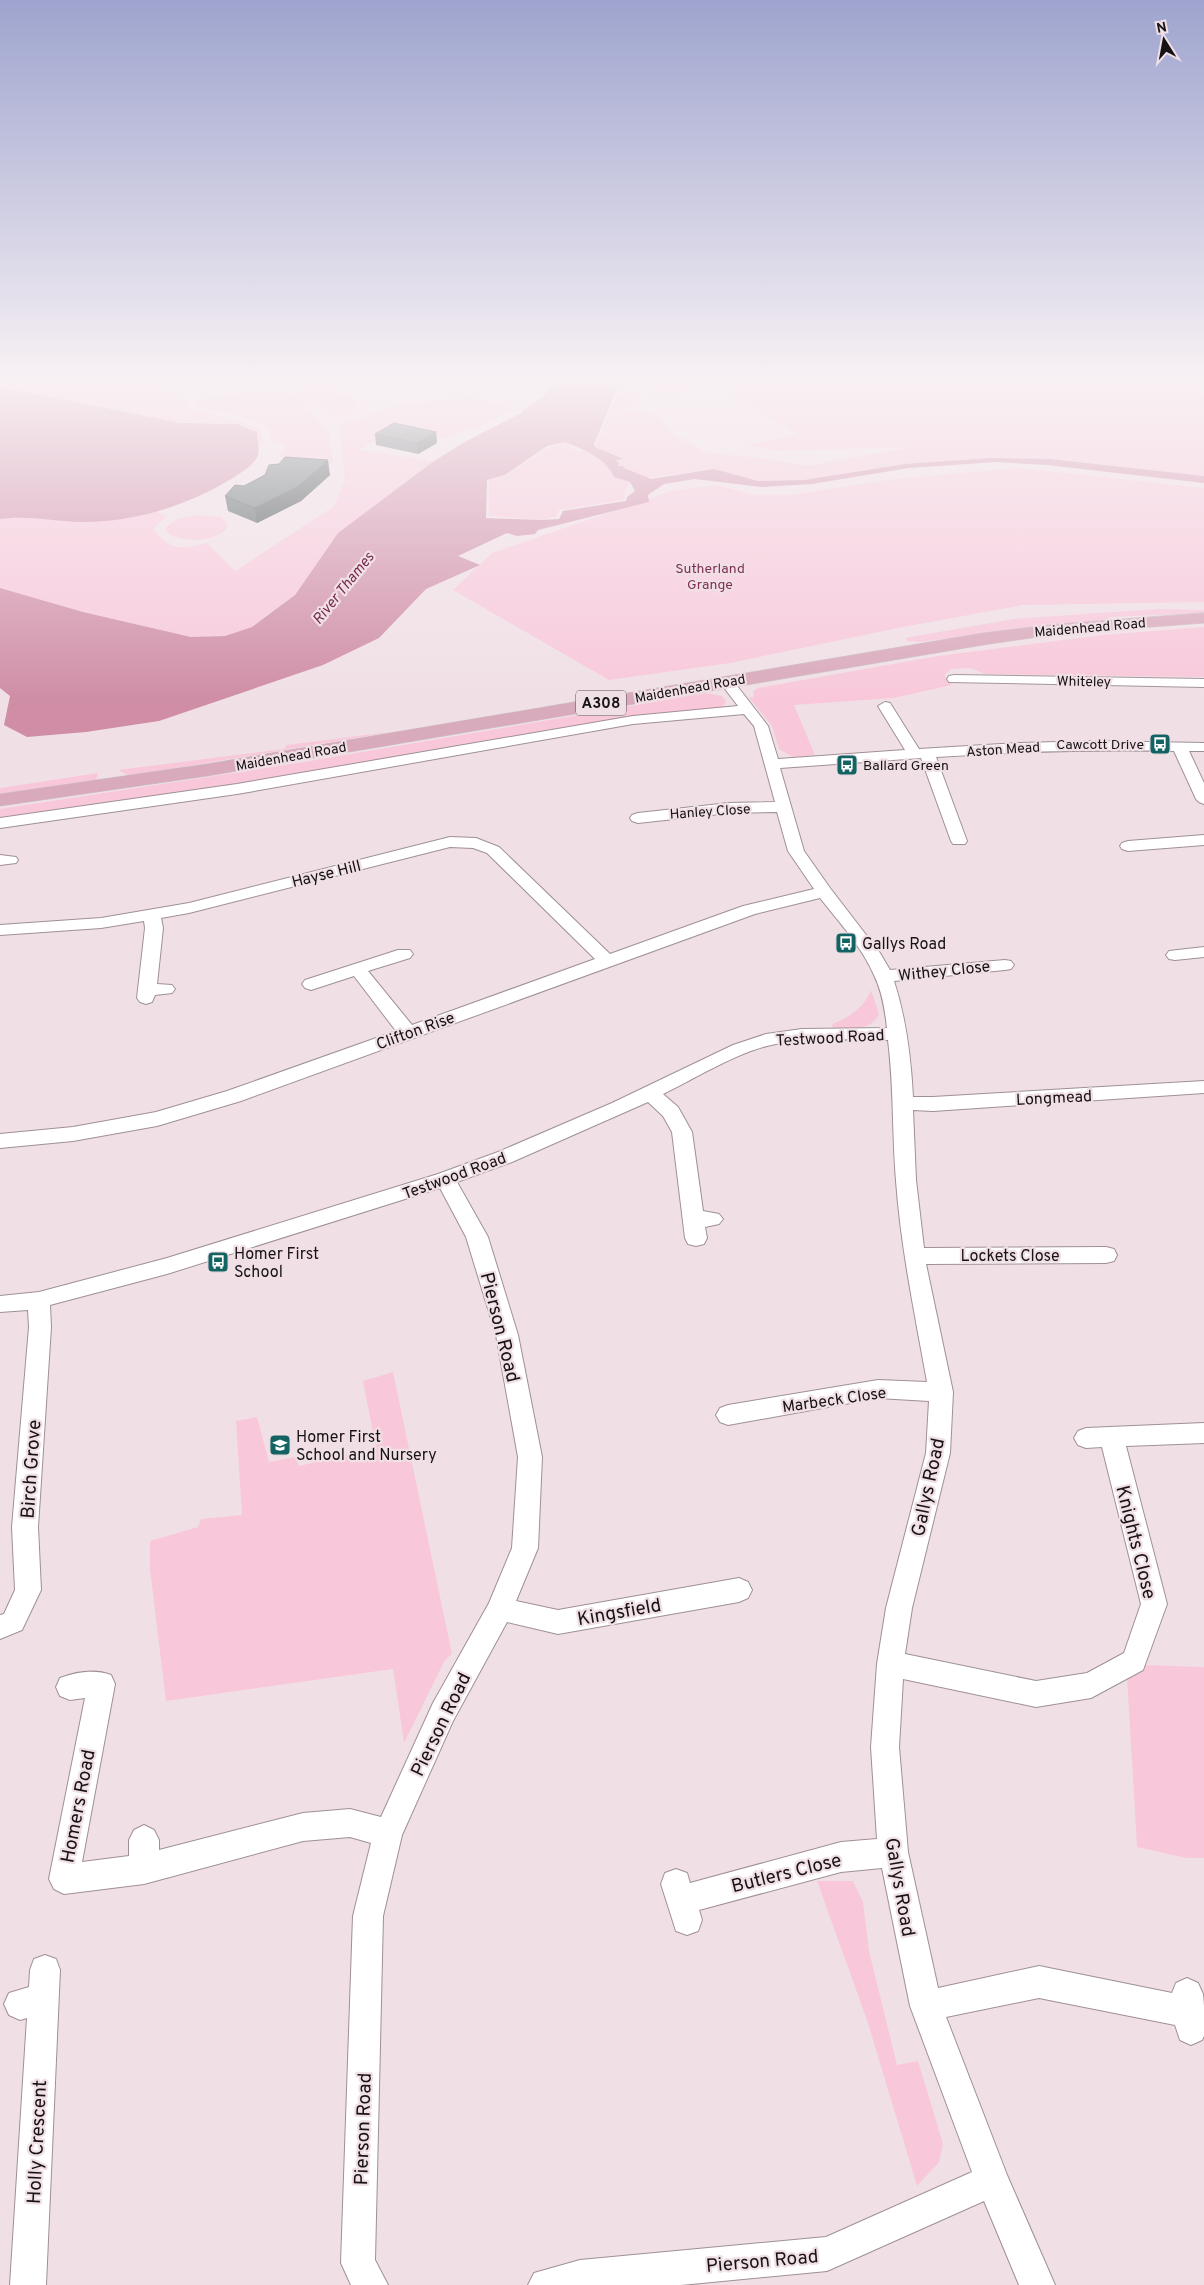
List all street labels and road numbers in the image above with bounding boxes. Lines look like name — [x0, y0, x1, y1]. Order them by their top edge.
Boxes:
street label: Maidenhead Road — [1034, 615, 1147, 642]
street label: Maidenhead Road — [634, 671, 747, 708]
street label: Whiteley — [1057, 674, 1111, 691]
road number: A308 — [576, 690, 626, 716]
street label: Maidenhead Road — [235, 739, 348, 776]
street label: Aston Mead — [966, 739, 1041, 762]
street label: Hanley Close — [669, 801, 751, 824]
street label: Hayse Hill — [290, 857, 363, 893]
street label: Withey Close — [897, 957, 991, 987]
street label: Clifton Rise — [374, 1008, 458, 1055]
street label: Testwood Road — [775, 1026, 885, 1052]
street label: Longmead — [1016, 1087, 1093, 1111]
street label: Testwood Road — [400, 1149, 509, 1205]
street label: Lockets Close — [960, 1247, 1060, 1267]
street label: Pierson Road — [474, 1270, 524, 1385]
street label: Marbeck Close — [781, 1384, 888, 1418]
street label: Birch Grove — [17, 1419, 47, 1519]
street label: Gallys Road — [907, 1436, 951, 1539]
street label: Knights Close — [1109, 1483, 1161, 1602]
street label: Kingsfield — [575, 1594, 663, 1632]
street label: Pierson Road — [406, 1669, 477, 1781]
street label: Homers Road — [56, 1748, 102, 1865]
street label: Gallys Road — [879, 1836, 920, 1939]
street label: Butlers Close — [729, 1849, 844, 1899]
street label: Pierson Road — [350, 2072, 378, 2186]
street label: Holly Crescent — [23, 2080, 53, 2205]
street label: Pierson Road — [705, 2245, 819, 2279]

